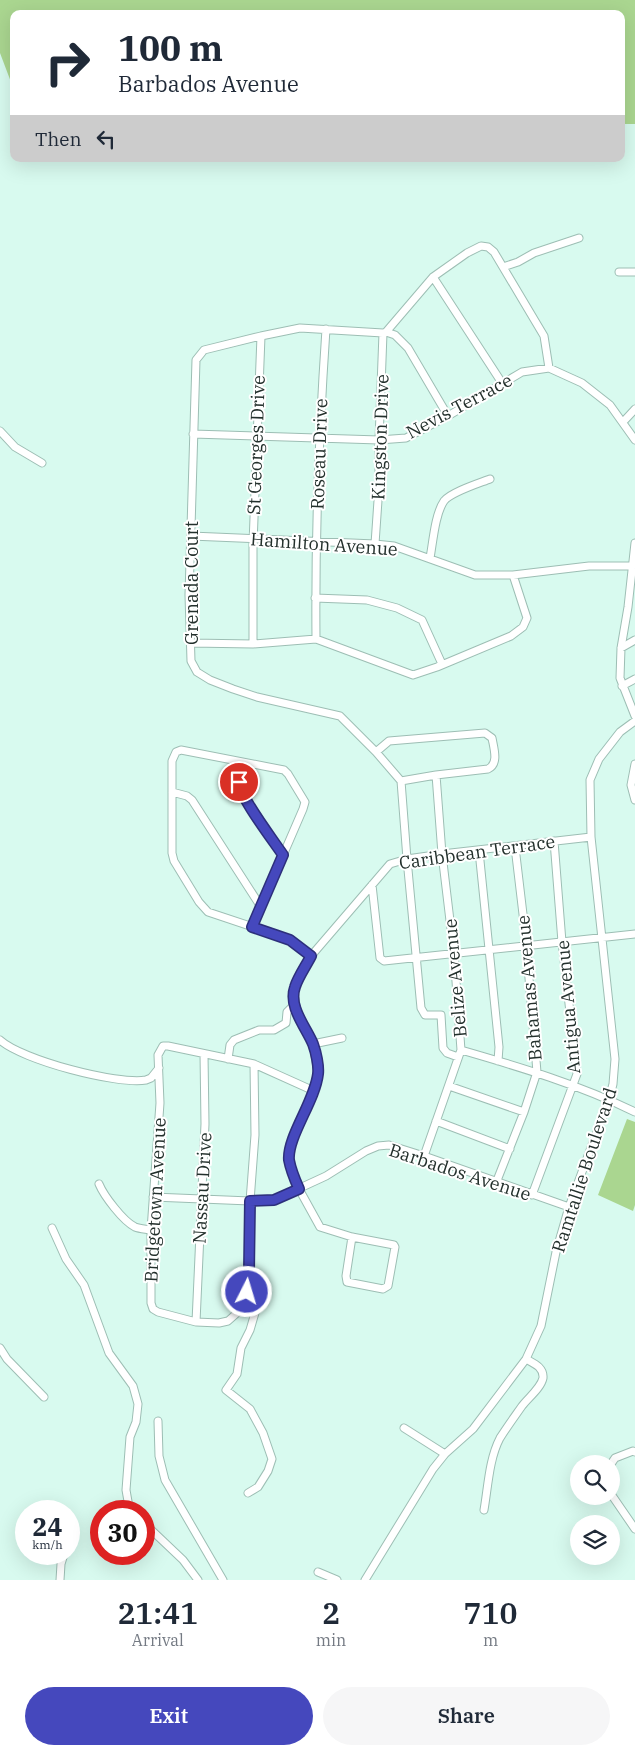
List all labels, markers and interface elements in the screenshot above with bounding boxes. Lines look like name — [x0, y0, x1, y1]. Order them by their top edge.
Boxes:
text: 100 m — [118, 25, 223, 71]
icon: right — [35, 30, 100, 95]
text: Barbados Avenue — [118, 69, 299, 98]
icon: left — [92, 125, 120, 153]
text: Then — [35, 127, 82, 151]
street label: Nevis Terrace — [402, 368, 516, 444]
street label: Kingston Drive — [366, 374, 394, 500]
street label: St Georges Drive — [242, 375, 270, 515]
street label: Roseau Drive — [306, 398, 332, 510]
street label: Grenada Court — [180, 521, 203, 645]
street label: Hamilton Avenue — [250, 527, 398, 561]
pin — [218, 761, 260, 803]
icon: arrive — [225, 768, 253, 796]
street label: Caribbean Terrace — [398, 830, 556, 874]
street label: Bahamas Avenue — [511, 914, 547, 1062]
street label: Belize Avenue — [438, 918, 472, 1038]
street label: Antigua Avenue — [551, 939, 585, 1075]
street label: Ramtallie Boulevard — [546, 1085, 622, 1255]
street label: Bridgetown Avenue — [139, 1117, 171, 1283]
street label: Nassau Drive — [188, 1132, 216, 1244]
street label: Barbados Avenue — [386, 1138, 534, 1206]
position arrow — [220, 1265, 272, 1317]
map controls — [570, 1455, 620, 1565]
button: search — [570, 1455, 620, 1505]
speed limit sign: 30 — [90, 1500, 155, 1565]
text: 24 — [32, 1510, 63, 1543]
button: layers — [570, 1515, 620, 1565]
text: km/h — [32, 1537, 63, 1552]
text: 21:41 — [117, 1593, 198, 1632]
text: 2 — [322, 1593, 340, 1632]
text: 710 — [464, 1593, 518, 1632]
text: Arrival — [132, 1630, 184, 1650]
text: min — [316, 1630, 346, 1650]
text: m — [483, 1630, 498, 1650]
button: Exit — [25, 1687, 313, 1745]
button: Share — [323, 1687, 610, 1745]

